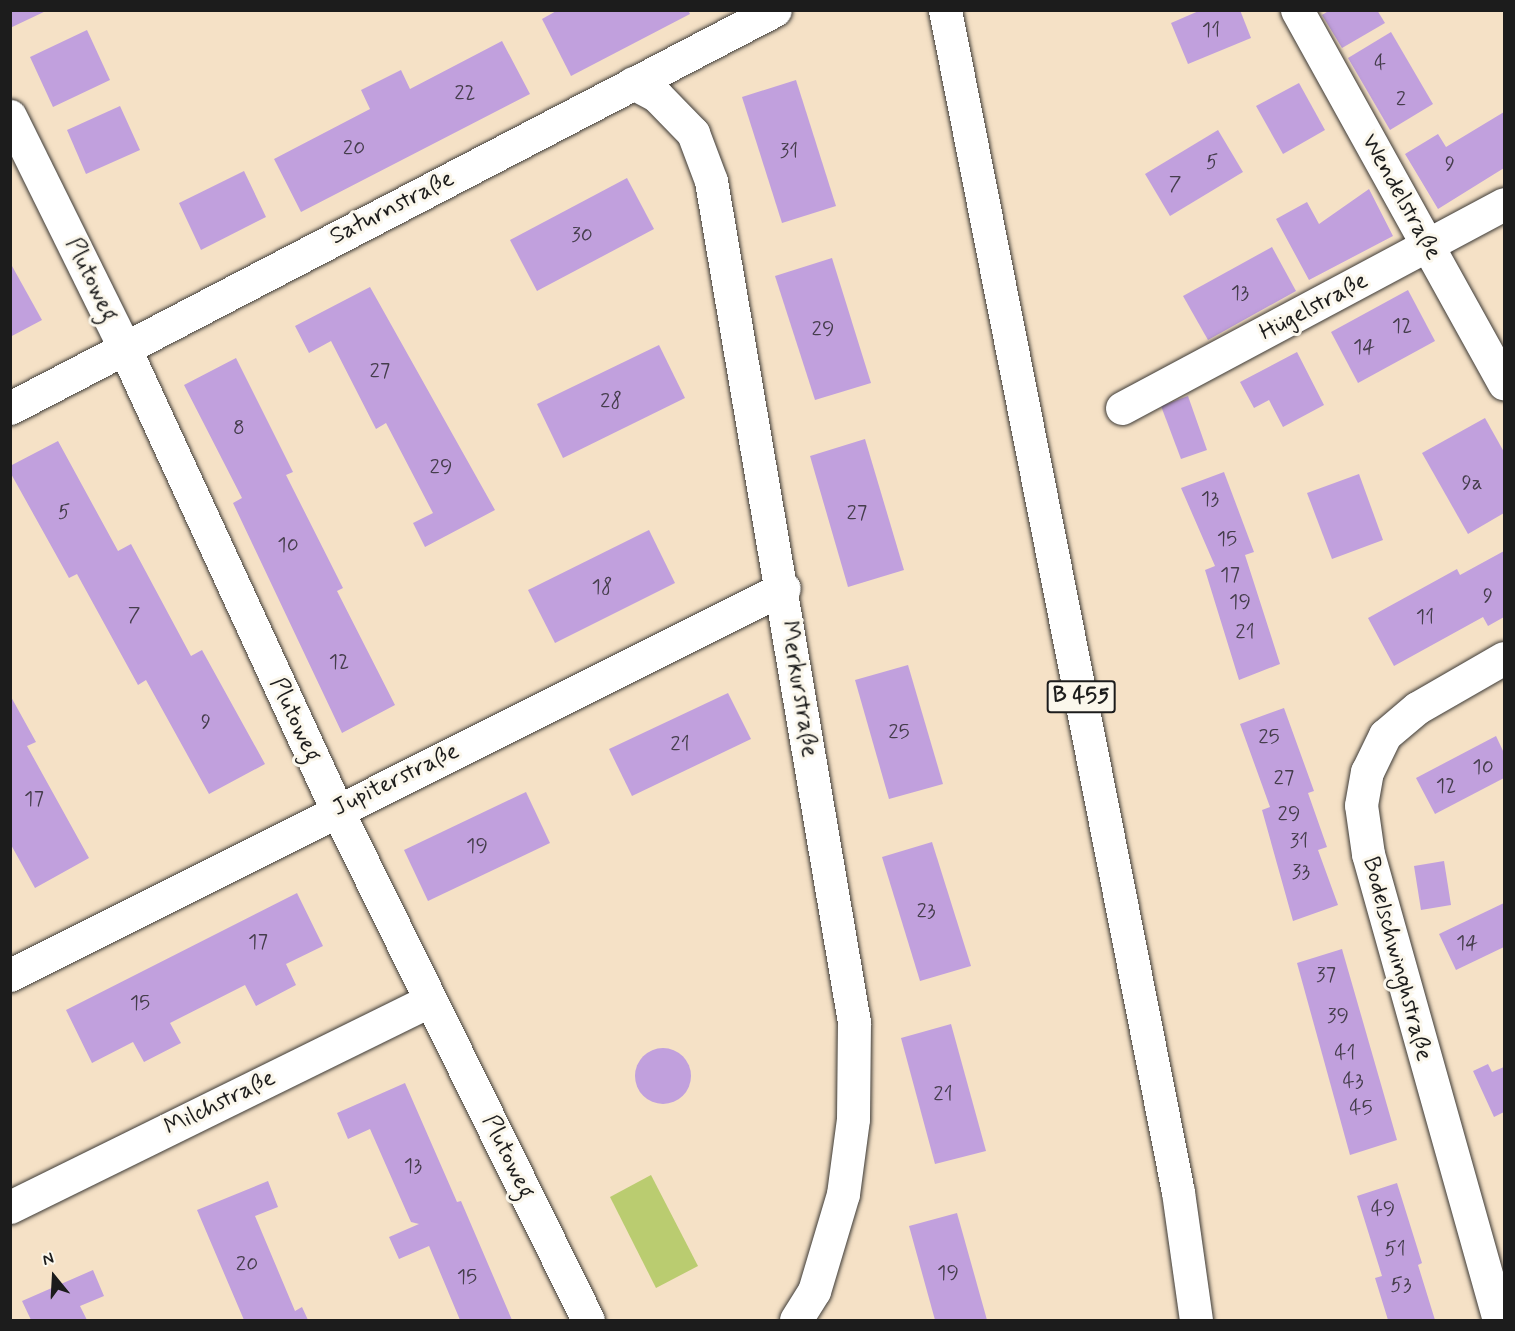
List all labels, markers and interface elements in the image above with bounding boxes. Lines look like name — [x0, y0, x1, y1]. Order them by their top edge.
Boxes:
house number: 11 — [1202, 17, 1220, 43]
house number: 4 — [1374, 50, 1386, 76]
house number: 22 — [454, 80, 476, 106]
house number: 2 — [1396, 86, 1406, 112]
street label: Wendelstraße — [1355, 129, 1447, 265]
house number: 20 — [343, 135, 365, 161]
house number: 31 — [780, 138, 798, 164]
house number: 5 — [1206, 149, 1218, 175]
house number: 9 — [1445, 151, 1455, 177]
street label: Saturnstraße — [325, 164, 459, 252]
house number: 7 — [1169, 171, 1181, 197]
house number: 30 — [571, 222, 593, 248]
street label: Plutoweg — [58, 233, 124, 327]
street label: Hügelstraße — [1255, 266, 1373, 348]
house number: 13 — [1231, 280, 1249, 306]
house number: 12 — [1392, 313, 1412, 339]
house number: 29 — [812, 316, 834, 342]
house number: 14 — [1353, 334, 1375, 360]
house number: 27 — [370, 358, 390, 384]
house number: 28 — [600, 388, 622, 414]
house number: 8 — [233, 415, 245, 441]
house number: 29 — [430, 454, 452, 480]
house number: 9a — [1461, 470, 1483, 496]
house number: 13 — [1201, 486, 1219, 512]
house number: 5 — [58, 499, 70, 525]
house number: 27 — [847, 500, 867, 526]
house number: 15 — [1217, 526, 1237, 552]
house number: 10 — [277, 532, 299, 558]
house number: 17 — [1220, 562, 1240, 588]
house number: 18 — [592, 574, 612, 600]
house number: 9 — [1483, 583, 1493, 609]
house number: 19 — [1229, 589, 1251, 615]
house number: 7 — [128, 602, 140, 628]
house number: 11 — [1416, 604, 1434, 630]
street label: Merkurstraße — [774, 619, 824, 759]
house number: 21 — [1235, 619, 1255, 645]
house number: 12 — [329, 649, 349, 675]
street label: Plutoweg — [263, 673, 327, 767]
road number: B 455 — [1046, 678, 1116, 716]
house number: 9 — [201, 709, 211, 735]
house number: 25 — [888, 719, 910, 745]
house number: 25 — [1258, 724, 1280, 750]
house number: 21 — [670, 731, 690, 757]
street label: Jupiterstraße — [328, 737, 464, 823]
house number: 10 — [1472, 754, 1494, 780]
house number: 27 — [1274, 765, 1294, 791]
house number: 12 — [1436, 773, 1456, 799]
house number: 17 — [24, 786, 44, 812]
house number: 29 — [1278, 801, 1300, 827]
house number: 31 — [1290, 828, 1308, 854]
house number: 19 — [466, 833, 488, 859]
street label: Bodelschwinghstraße — [1356, 854, 1438, 1064]
house number: 33 — [1292, 859, 1310, 885]
house number: 23 — [916, 898, 936, 924]
house number: 17 — [248, 929, 268, 955]
house number: 14 — [1456, 930, 1478, 956]
house number: 37 — [1316, 962, 1336, 988]
house number: 15 — [130, 990, 150, 1016]
house number: 39 — [1327, 1003, 1349, 1029]
house number: 41 — [1334, 1040, 1356, 1066]
street label: Milchstraße — [160, 1064, 280, 1142]
house number: 43 — [1342, 1068, 1364, 1094]
house number: 21 — [933, 1081, 953, 1107]
house number: 45 — [1349, 1095, 1373, 1121]
street label: Plutoweg — [475, 1110, 541, 1204]
house number: 13 — [404, 1153, 422, 1179]
house number: 49 — [1371, 1196, 1395, 1222]
house number: 51 — [1384, 1236, 1406, 1262]
north arrow — [24, 1247, 84, 1307]
text: N — [40, 1248, 57, 1271]
house number: 20 — [236, 1251, 258, 1277]
house number: 19 — [937, 1260, 959, 1286]
house number: 15 — [457, 1264, 477, 1290]
house number: 53 — [1390, 1272, 1412, 1298]

